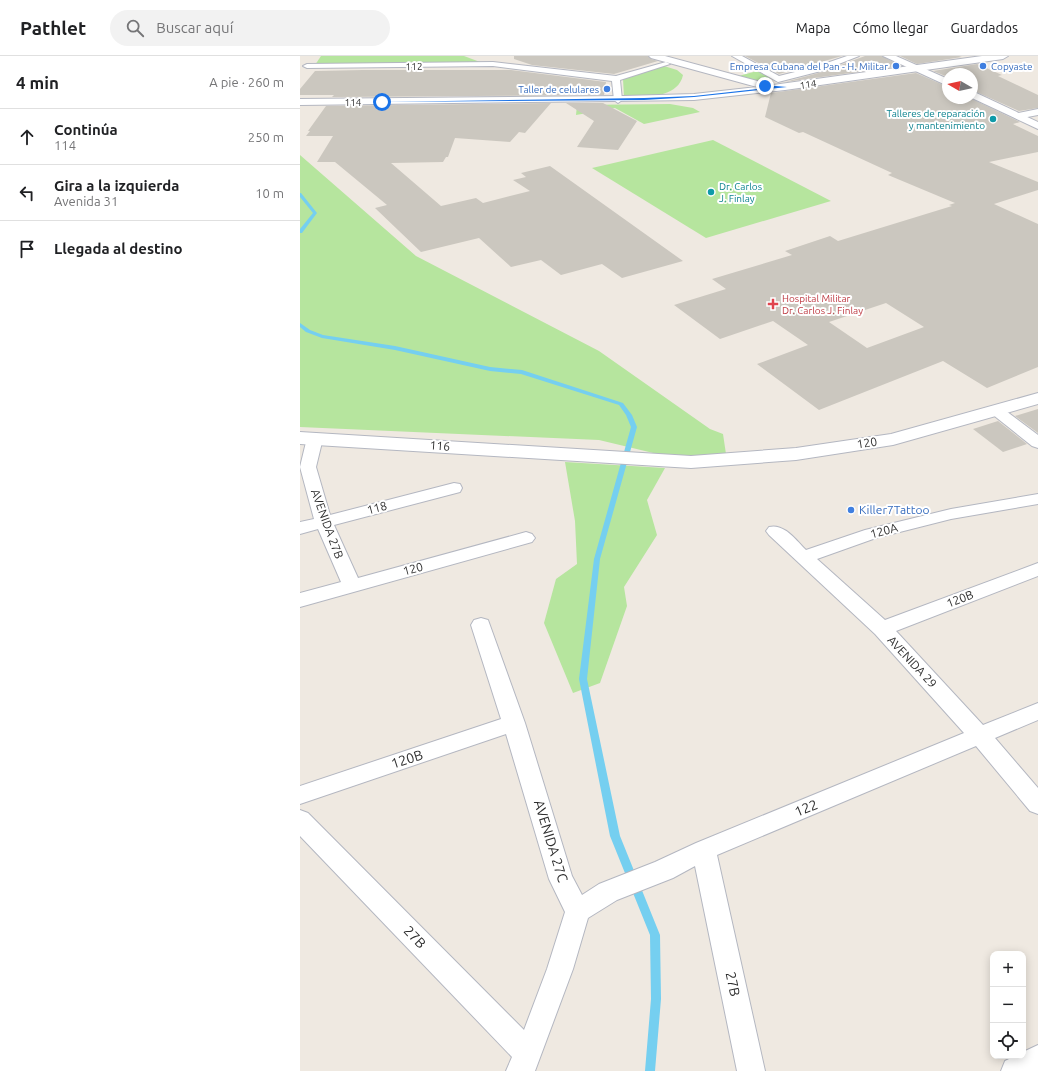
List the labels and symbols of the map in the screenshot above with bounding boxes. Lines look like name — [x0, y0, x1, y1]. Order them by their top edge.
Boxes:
street label: 112 — [405, 61, 423, 72]
place label: Empresa Cubana del Pan - H. Militar — [730, 61, 888, 72]
marker: Empresa Cubana del Pan - H. Militar — [891, 61, 901, 71]
marker: Copyaste — [978, 61, 988, 71]
place label: Copyaste — [991, 61, 1033, 72]
north arrow — [942, 68, 978, 104]
route end — [756, 77, 774, 95]
street label: 114 — [799, 78, 818, 91]
place label: Taller de celulares — [518, 84, 599, 95]
marker: Taller de celulares — [602, 84, 612, 94]
route start — [373, 93, 391, 111]
street label: 114 — [345, 97, 362, 108]
place label: Talleres de reparación y mantenimiento — [886, 108, 985, 131]
marker: Talleres de reparación y mantenimiento — [988, 114, 998, 124]
place label: Dr. Carlos J. Finlay — [719, 181, 762, 204]
marker: Dr. Carlos J. Finlay — [706, 187, 716, 197]
place label: Hospital Militar Dr. Carlos J. Finlay — [782, 293, 863, 316]
marker: Hospital Militar Dr. Carlos J. Finlay — [767, 298, 779, 310]
street label: 120 — [856, 434, 878, 451]
street label: 116 — [429, 438, 451, 453]
street label: AVENIDA 27B — [309, 487, 346, 560]
street label: 118 — [365, 499, 389, 516]
place label: Killer7Tattoo — [859, 503, 930, 516]
marker: Killer7Tattoo — [846, 505, 856, 515]
street label: 120A — [869, 521, 899, 540]
street label: 120 — [401, 560, 425, 577]
street label: 120B — [944, 587, 975, 610]
street label: AVENIDA 29 — [885, 633, 939, 690]
street label: 120B — [389, 746, 425, 772]
street label: 122 — [792, 796, 820, 820]
street label: AVENIDA 27C — [531, 798, 571, 884]
street label: 27B — [401, 923, 429, 952]
street label: 27B — [723, 970, 743, 998]

